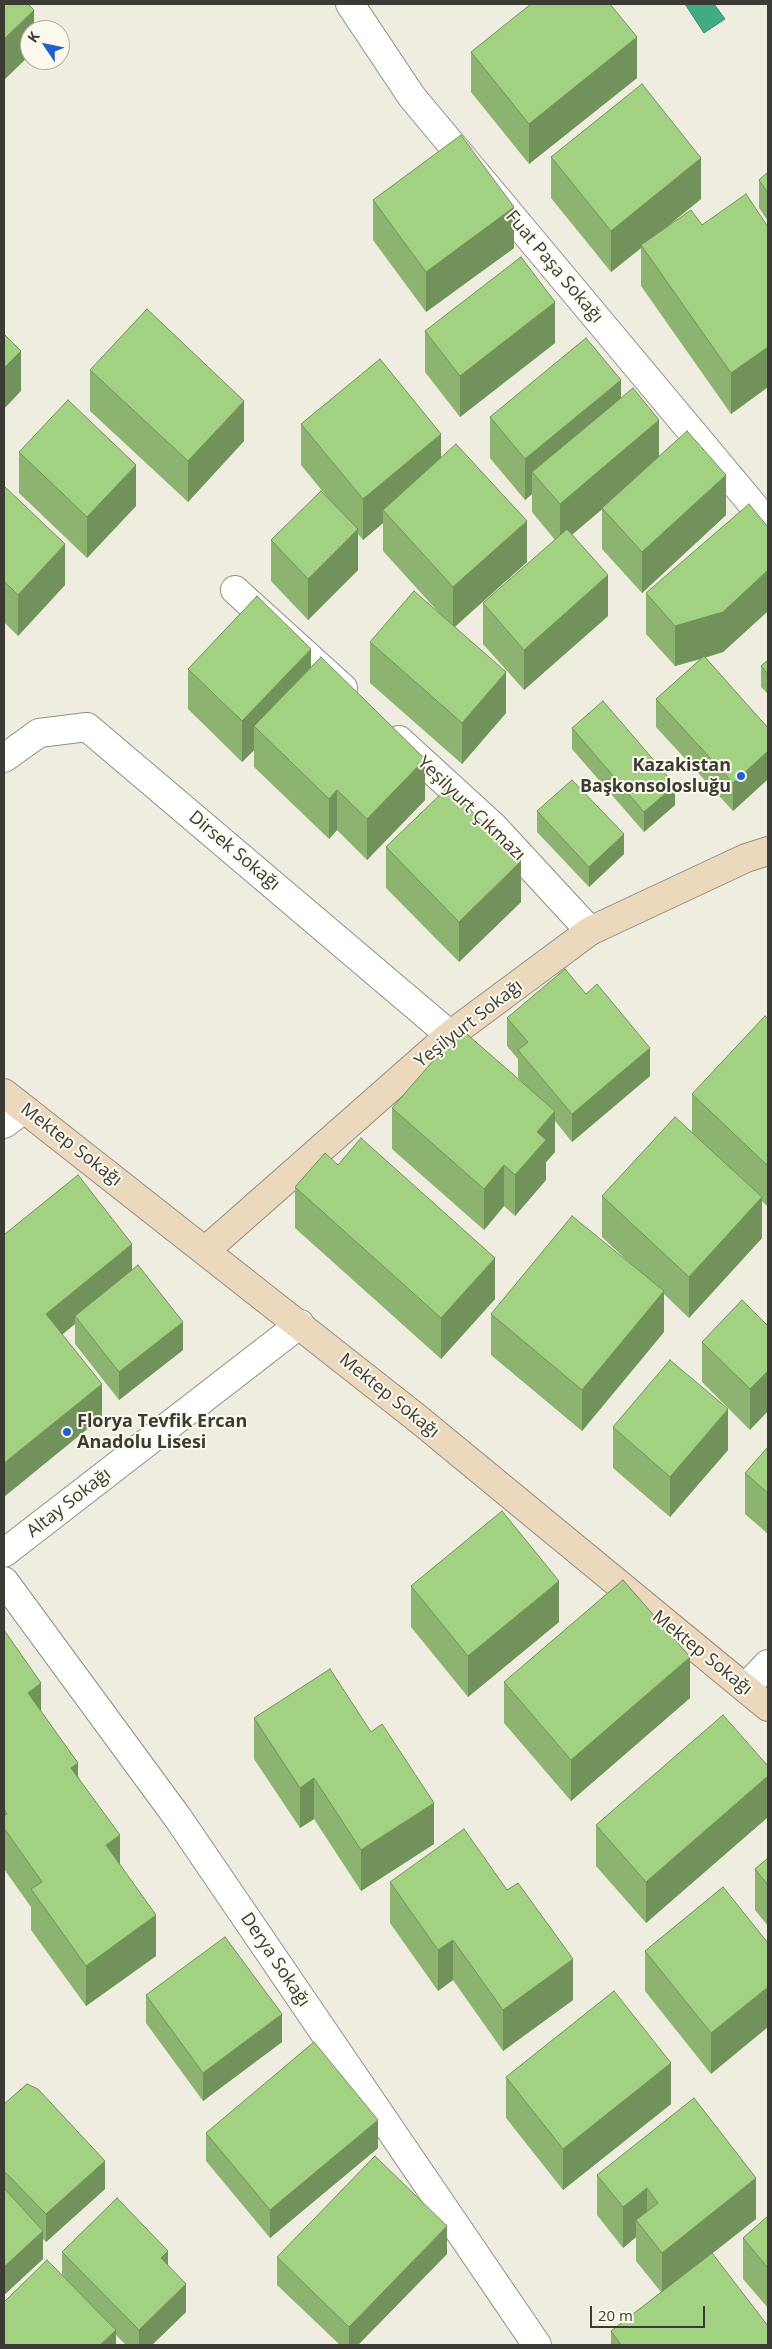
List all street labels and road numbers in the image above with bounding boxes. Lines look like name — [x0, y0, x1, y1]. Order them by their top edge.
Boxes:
street label: Fuat Paşa Sokağı — [501, 206, 607, 328]
street label: Yeşilyurt Çıkmazı — [413, 752, 529, 866]
street label: Dirsek Sokağı — [184, 807, 284, 895]
street label: Yeşilyurt Sokağı — [411, 975, 527, 1073]
street label: Mektep Sokağı — [16, 1099, 126, 1191]
street label: Mektep Sokağı — [335, 1349, 443, 1443]
street label: Altay Sokağı — [23, 1464, 115, 1542]
street label: Mektep Sokağı — [648, 1606, 756, 1700]
street label: Derya Sokağı — [236, 1909, 314, 2011]

